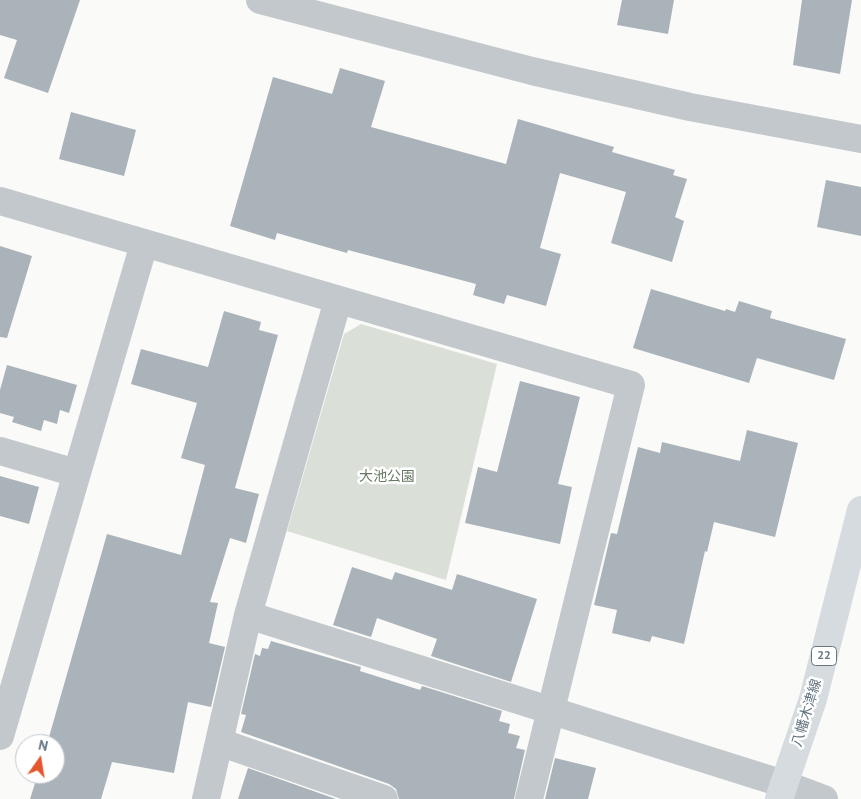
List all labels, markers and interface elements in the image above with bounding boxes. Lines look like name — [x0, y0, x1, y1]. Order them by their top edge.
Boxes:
park label: 大池公園 — [359, 469, 415, 485]
road number: 22 — [812, 646, 836, 666]
street label: 八幡木津線 — [789, 677, 825, 749]
north arrow — [15, 734, 65, 784]
text: N — [37, 736, 50, 755]

